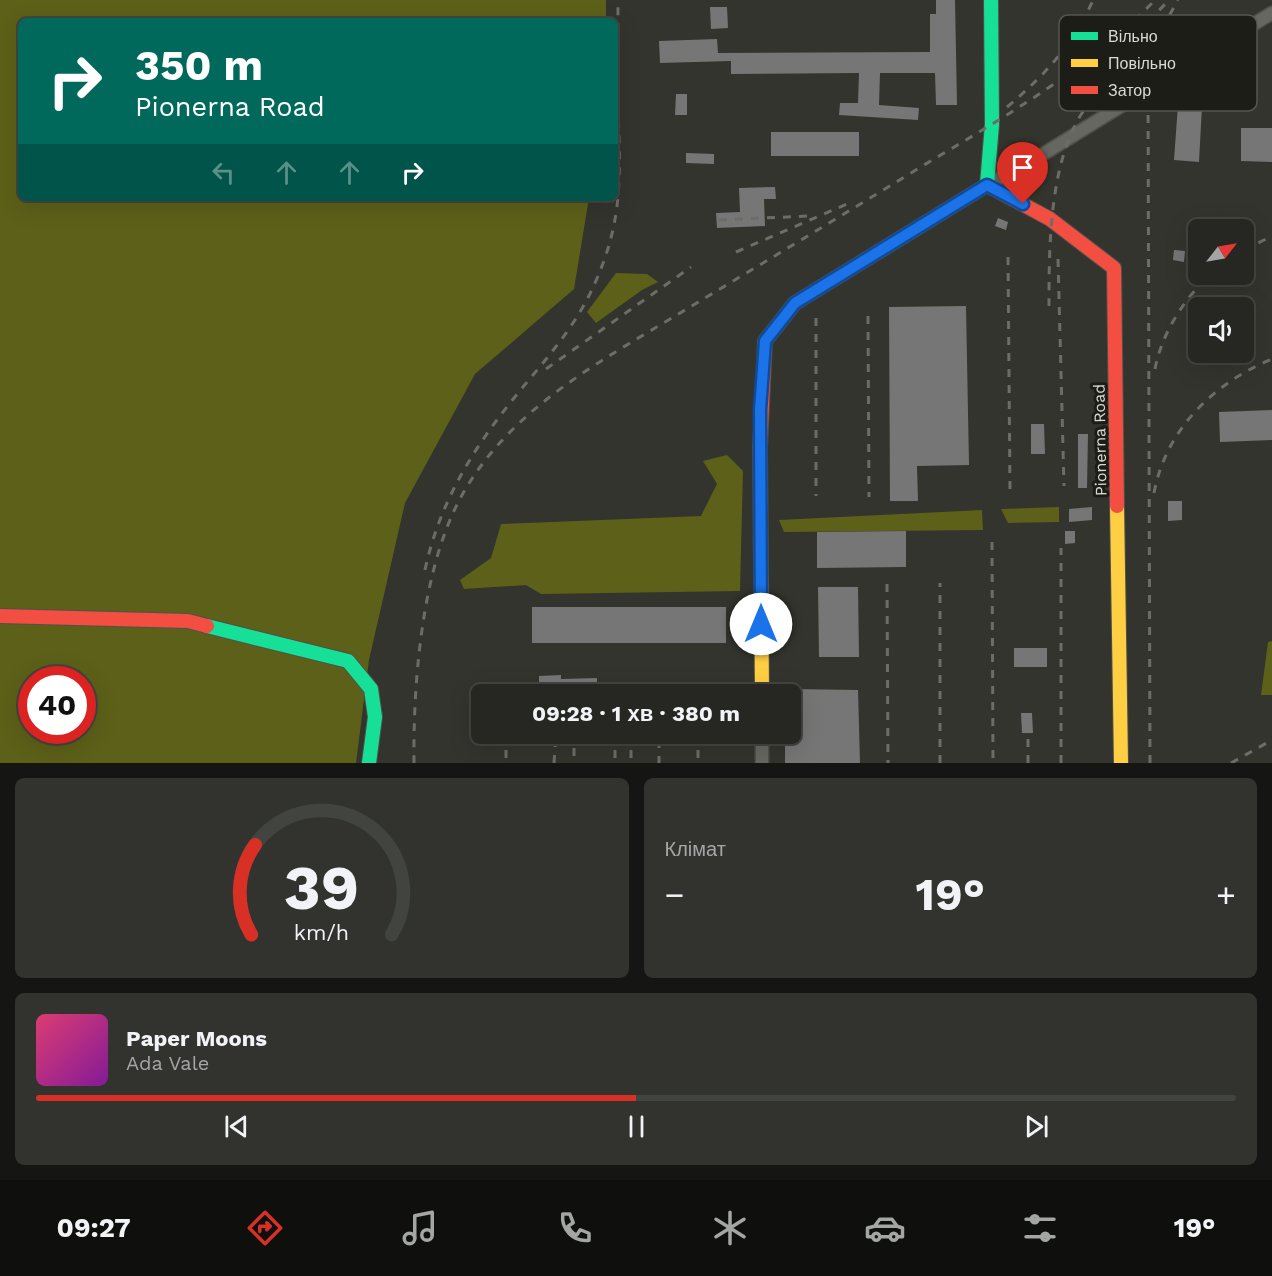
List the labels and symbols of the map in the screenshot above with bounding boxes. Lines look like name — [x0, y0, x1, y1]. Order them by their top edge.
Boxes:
legend — [1059, 15, 1257, 111]
text: Вільно — [1108, 27, 1158, 46]
text: Повільно — [1108, 54, 1176, 73]
text: Затор — [1108, 81, 1151, 100]
pin — [997, 142, 1048, 204]
north arrow — [1188, 219, 1254, 285]
street label: Pionerna Road — [1090, 384, 1110, 496]
position arrow — [729, 592, 793, 656]
speed limit sign: 40 — [18, 666, 96, 744]

